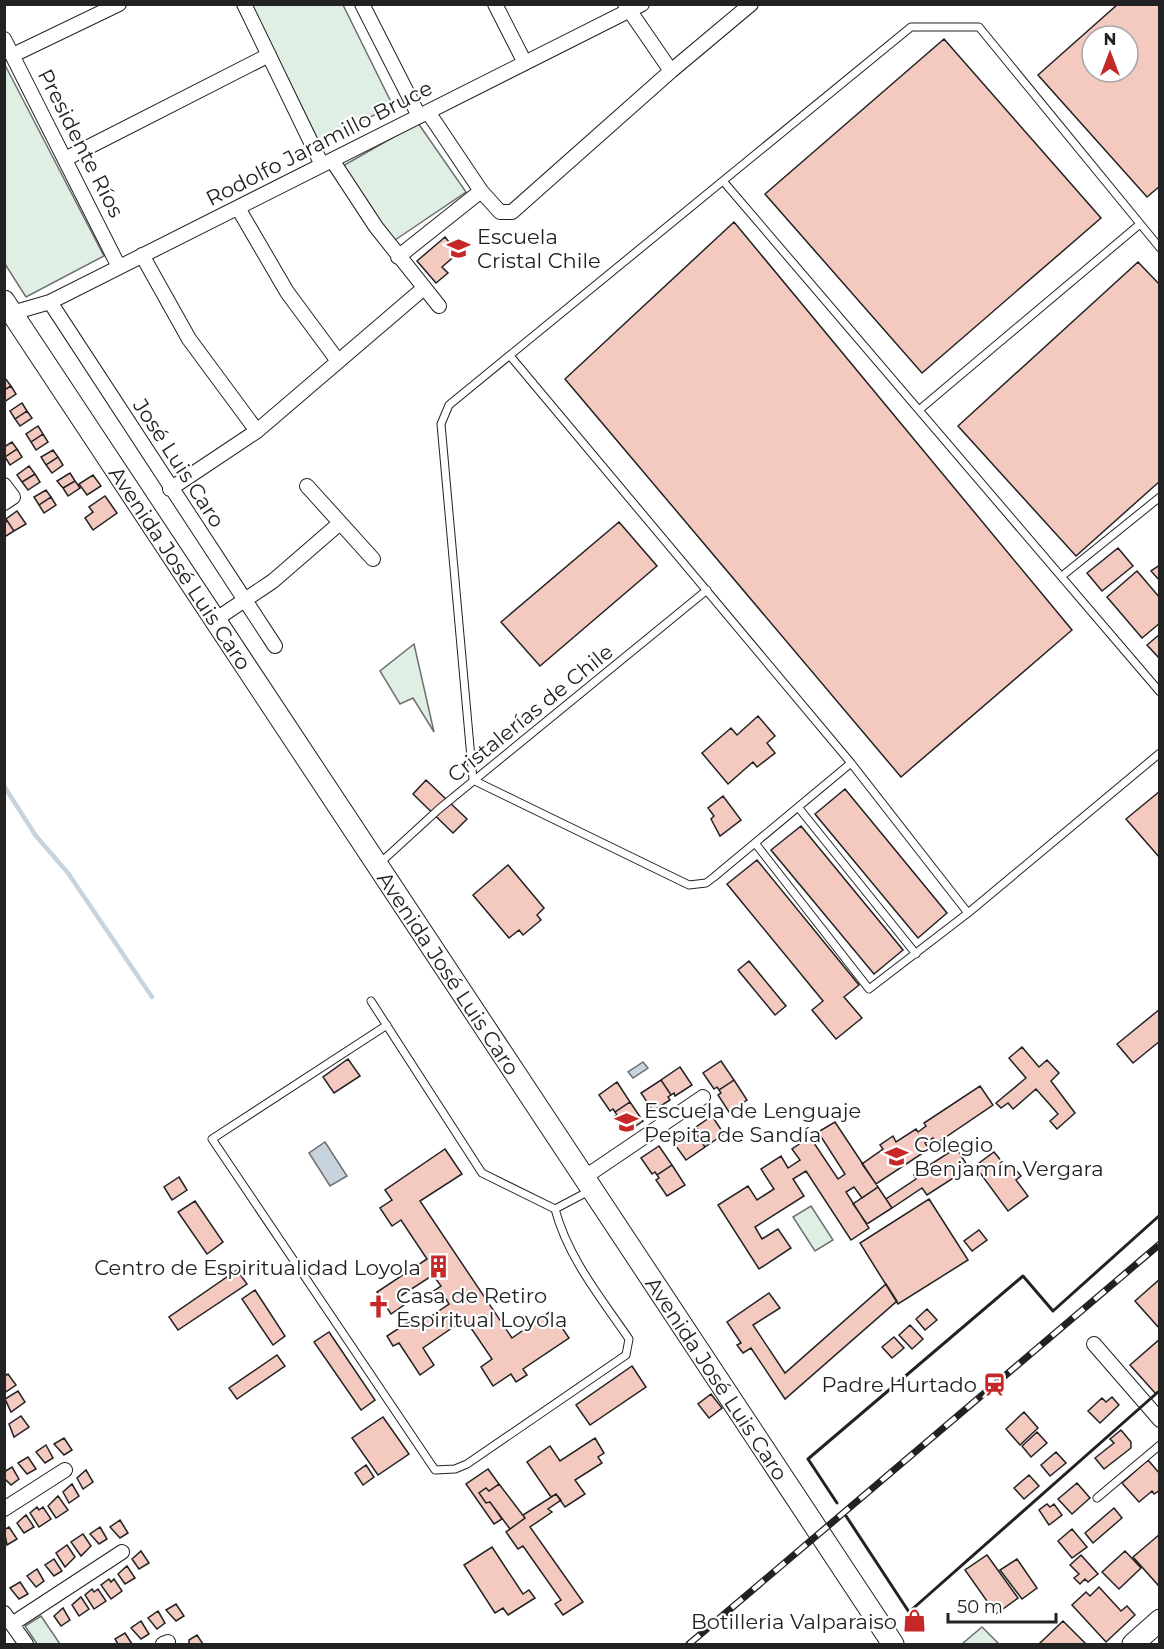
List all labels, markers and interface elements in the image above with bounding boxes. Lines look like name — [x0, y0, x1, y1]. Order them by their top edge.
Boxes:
north arrow — [1080, 24, 1140, 84]
text: N — [1104, 30, 1116, 49]
street label: Presidente Ríos — [33, 65, 129, 221]
street label: Rodolfo Jaramillo Bruce — [202, 75, 436, 211]
place label: Escuela Cristal Chile — [477, 224, 601, 273]
school or university icon: Escuela Cristal Chile — [446, 235, 472, 261]
street label: José Luis Caro — [128, 393, 230, 532]
street label: Avenida José Luis Caro — [104, 461, 257, 674]
street label: Cristalerías de Chile — [442, 639, 618, 787]
street label: Avenida José Luis Caro — [373, 867, 525, 1080]
place label: Escuela de Lenguaje Pepita de Sandía — [644, 1098, 861, 1147]
school or university icon: Escuela de Lenguaje Pepita de Sandía — [613, 1109, 639, 1135]
place label: Colegio Benjamín Vergara — [914, 1132, 1104, 1181]
school or university icon: Colegio Benjamín Vergara — [883, 1143, 909, 1169]
building icon: Centro de Espiritualidad Loyola — [426, 1254, 452, 1280]
place label: Centro de Espiritualidad Loyola — [94, 1255, 421, 1280]
street label: Avenida José Luis Caro — [641, 1272, 793, 1485]
place label: Casa de Retiro Espiritual Loyola — [396, 1283, 567, 1332]
church icon: Casa de Retiro Espiritual Loyola — [365, 1294, 391, 1320]
station icon: Padre Hurtado — [982, 1371, 1008, 1397]
place label: Padre Hurtado — [821, 1372, 977, 1397]
scale bar — [948, 1586, 1056, 1624]
text: 50 m — [957, 1596, 1003, 1618]
shop icon: Botilleria Valparaiso — [902, 1608, 928, 1634]
place label: Botilleria Valparaiso — [691, 1609, 897, 1634]

